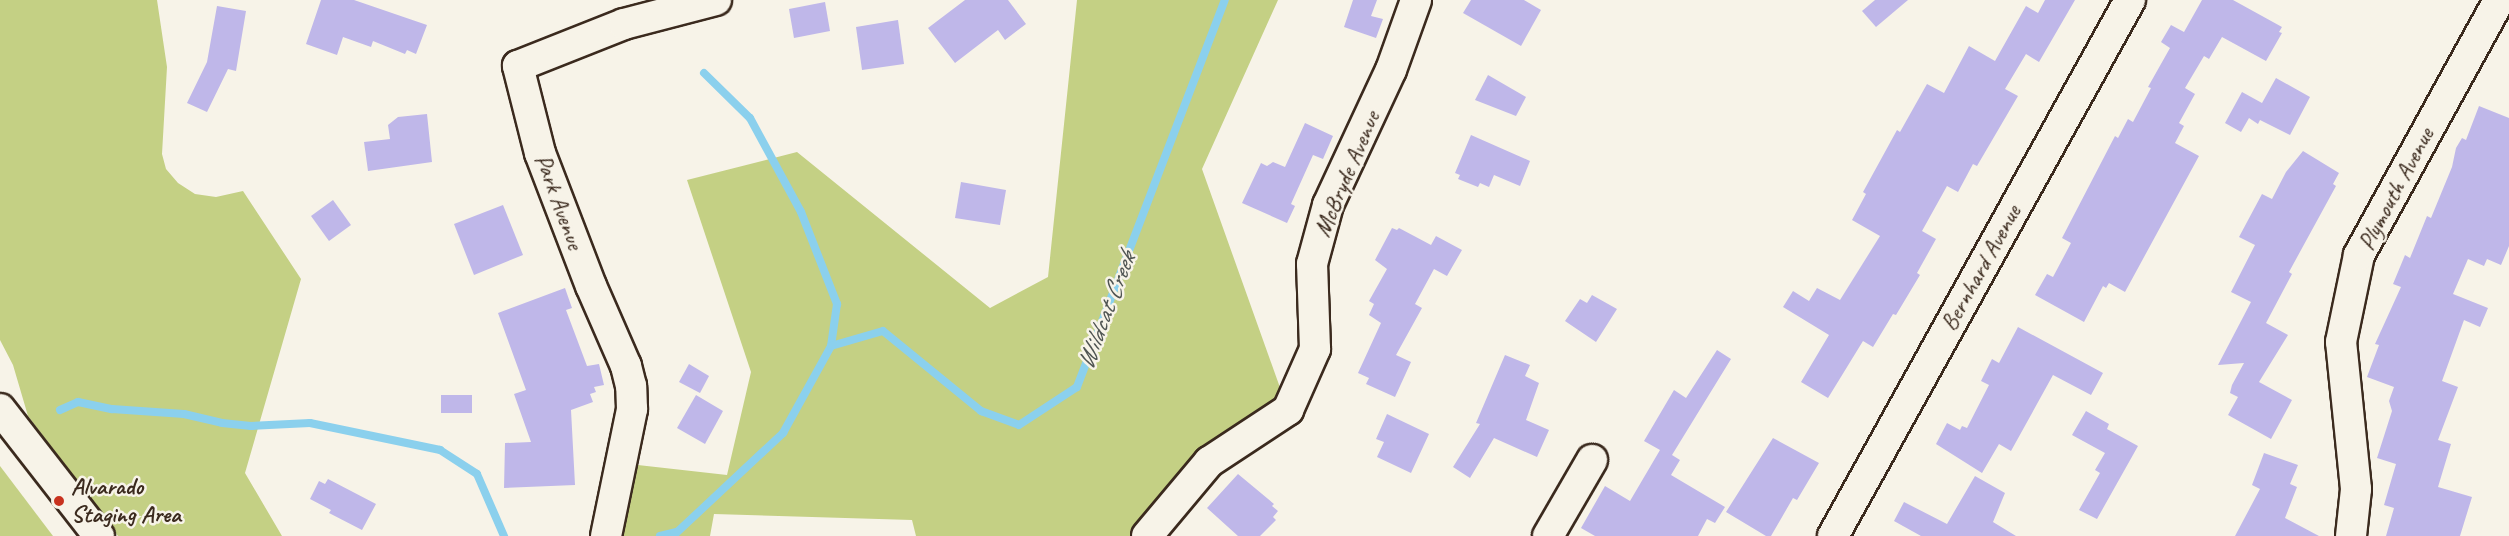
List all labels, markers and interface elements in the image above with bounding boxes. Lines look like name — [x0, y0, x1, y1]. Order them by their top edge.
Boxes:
street label: McBryde Avenue — [1308, 107, 1386, 241]
street label: Plymouth Avenue — [2352, 123, 2440, 255]
street label: Park Avenue — [529, 151, 589, 253]
street label: Bernhard Avenue — [1935, 200, 2027, 336]
water label: Wildcat Creek — [1070, 248, 1142, 374]
place label: Alvarado Staging Area — [71, 473, 180, 529]
marker: Alvarado Staging Area — [52, 494, 66, 508]

